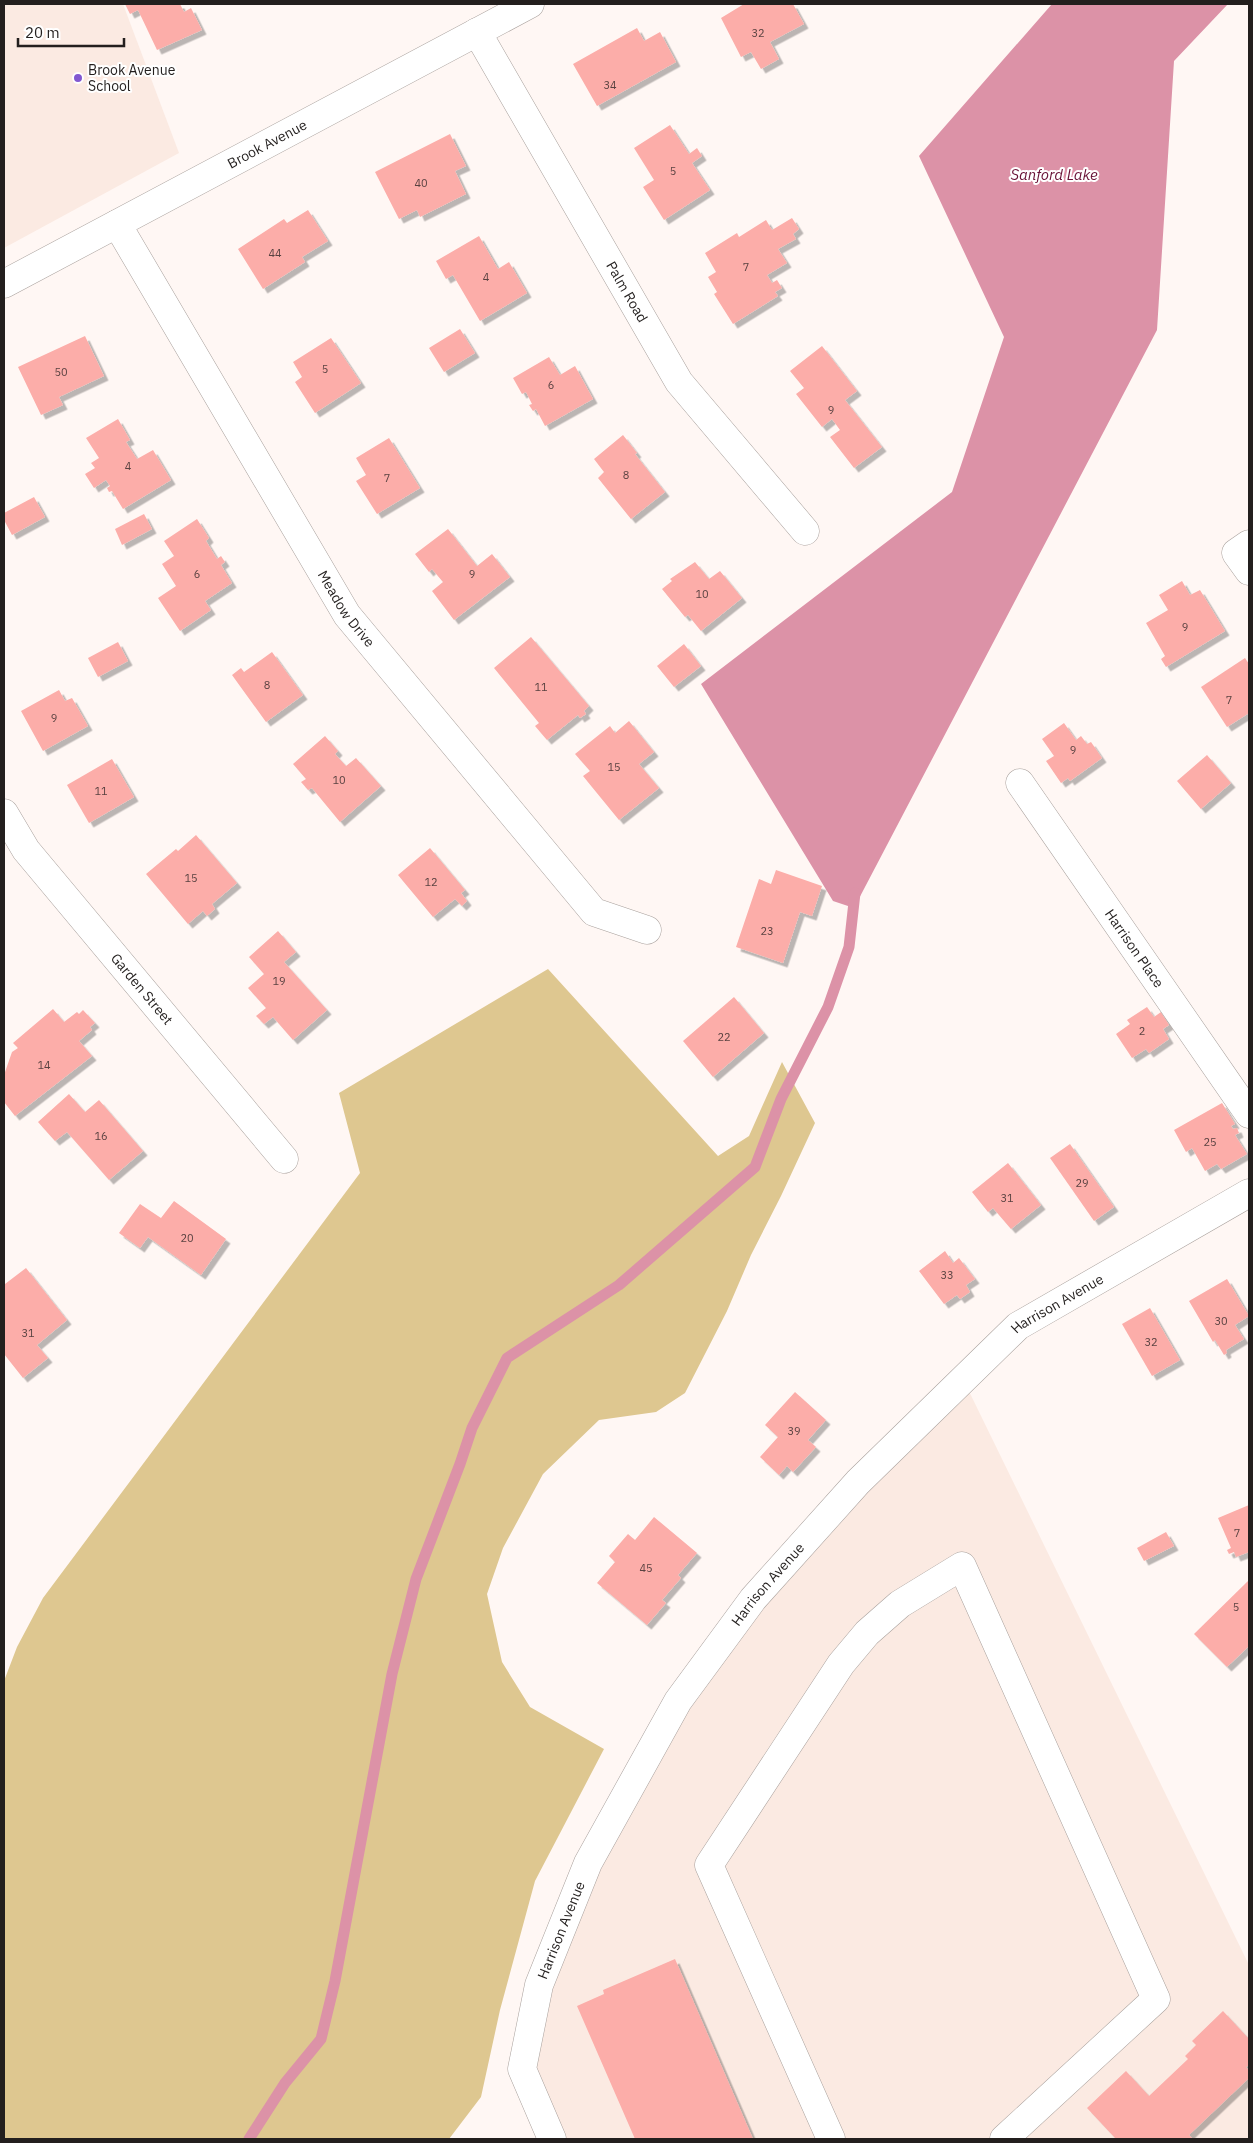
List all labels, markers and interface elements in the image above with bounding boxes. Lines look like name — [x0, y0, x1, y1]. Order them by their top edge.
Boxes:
scale bar — [18, 15, 124, 47]
text: 20 m — [25, 23, 60, 42]
house number: 32 — [751, 26, 765, 40]
place label: Brook Avenue School — [88, 61, 176, 95]
marker: Brook Avenue School — [72, 72, 84, 84]
house number: 34 — [603, 78, 617, 92]
street label: Brook Avenue — [224, 115, 310, 172]
house number: 5 — [670, 164, 676, 178]
water label: Sanford Lake — [1010, 165, 1098, 184]
house number: 40 — [414, 176, 428, 190]
house number: 44 — [268, 246, 282, 260]
street label: Palm Road — [602, 258, 652, 326]
house number: 7 — [743, 260, 749, 274]
house number: 4 — [483, 270, 490, 284]
house number: 5 — [322, 362, 328, 376]
house number: 50 — [54, 365, 68, 379]
house number: 6 — [548, 378, 554, 392]
house number: 9 — [828, 403, 834, 417]
house number: 4 — [125, 459, 132, 473]
house number: 8 — [623, 468, 629, 482]
house number: 7 — [384, 471, 390, 485]
house number: 6 — [194, 567, 200, 581]
street label: Meadow Drive — [314, 567, 379, 651]
house number: 9 — [469, 567, 475, 581]
house number: 10 — [695, 587, 709, 601]
house number: 9 — [1182, 620, 1188, 634]
house number: 8 — [264, 678, 270, 692]
house number: 11 — [534, 680, 548, 694]
house number: 7 — [1226, 693, 1232, 707]
house number: 9 — [51, 711, 57, 725]
house number: 9 — [1070, 743, 1076, 757]
house number: 15 — [607, 760, 621, 774]
house number: 10 — [332, 773, 346, 787]
house number: 11 — [94, 784, 108, 798]
house number: 15 — [184, 871, 198, 885]
house number: 12 — [424, 875, 438, 889]
street label: Harrison Place — [1101, 906, 1168, 991]
house number: 23 — [760, 924, 774, 938]
street label: Garden Street — [107, 949, 177, 1028]
house number: 19 — [272, 974, 286, 988]
house number: 2 — [1139, 1024, 1145, 1038]
house number: 22 — [717, 1030, 731, 1044]
house number: 14 — [37, 1058, 51, 1072]
house number: 16 — [94, 1129, 108, 1143]
house number: 25 — [1203, 1135, 1217, 1149]
house number: 29 — [1075, 1176, 1089, 1190]
house number: 31 — [1000, 1191, 1014, 1205]
house number: 20 — [180, 1231, 194, 1245]
house number: 33 — [940, 1268, 954, 1282]
street label: Harrison Avenue — [1007, 1270, 1107, 1337]
house number: 30 — [1214, 1314, 1228, 1328]
house number: 31 — [21, 1326, 35, 1340]
house number: 32 — [1144, 1335, 1158, 1349]
house number: 39 — [787, 1424, 801, 1438]
house number: 7 — [1234, 1526, 1240, 1540]
street label: Harrison Avenue — [727, 1539, 808, 1629]
house number: 45 — [639, 1561, 653, 1575]
house number: 5 — [1233, 1600, 1239, 1614]
street label: Harrison Avenue — [533, 1878, 589, 1982]

